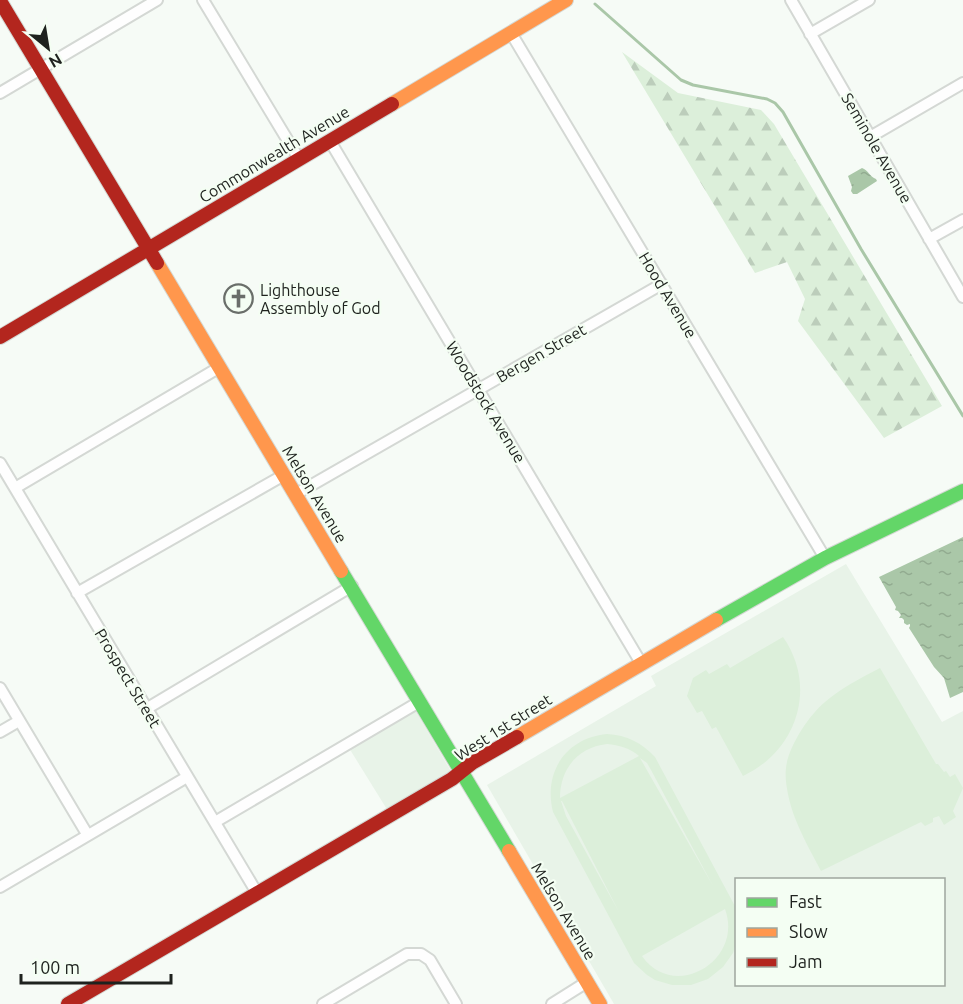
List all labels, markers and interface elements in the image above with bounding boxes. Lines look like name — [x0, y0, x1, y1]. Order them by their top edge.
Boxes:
north arrow — [18, 18, 78, 78]
text: N — [46, 50, 65, 72]
street label: Seminole Avenue — [838, 90, 916, 206]
street label: Commonwealth Avenue — [196, 102, 352, 206]
street label: Hood Avenue — [635, 249, 701, 341]
place label: Lighthouse Assembly of God — [260, 281, 381, 317]
church icon: Lighthouse Assembly of God — [223, 283, 255, 315]
street label: Bergen Street — [493, 320, 590, 386]
street label: Woodstock Avenue — [443, 338, 529, 466]
street label: Melson Avenue — [279, 442, 351, 546]
street label: Prospect Street — [91, 625, 165, 731]
street label: West 1st Street — [451, 690, 555, 764]
street label: Melson Avenue — [528, 859, 600, 963]
legend — [735, 878, 945, 986]
text: Fast — [789, 891, 822, 911]
text: Slow — [789, 921, 828, 941]
scale bar — [21, 947, 171, 985]
text: Jam — [789, 951, 823, 971]
text: 100 m — [30, 957, 80, 977]

